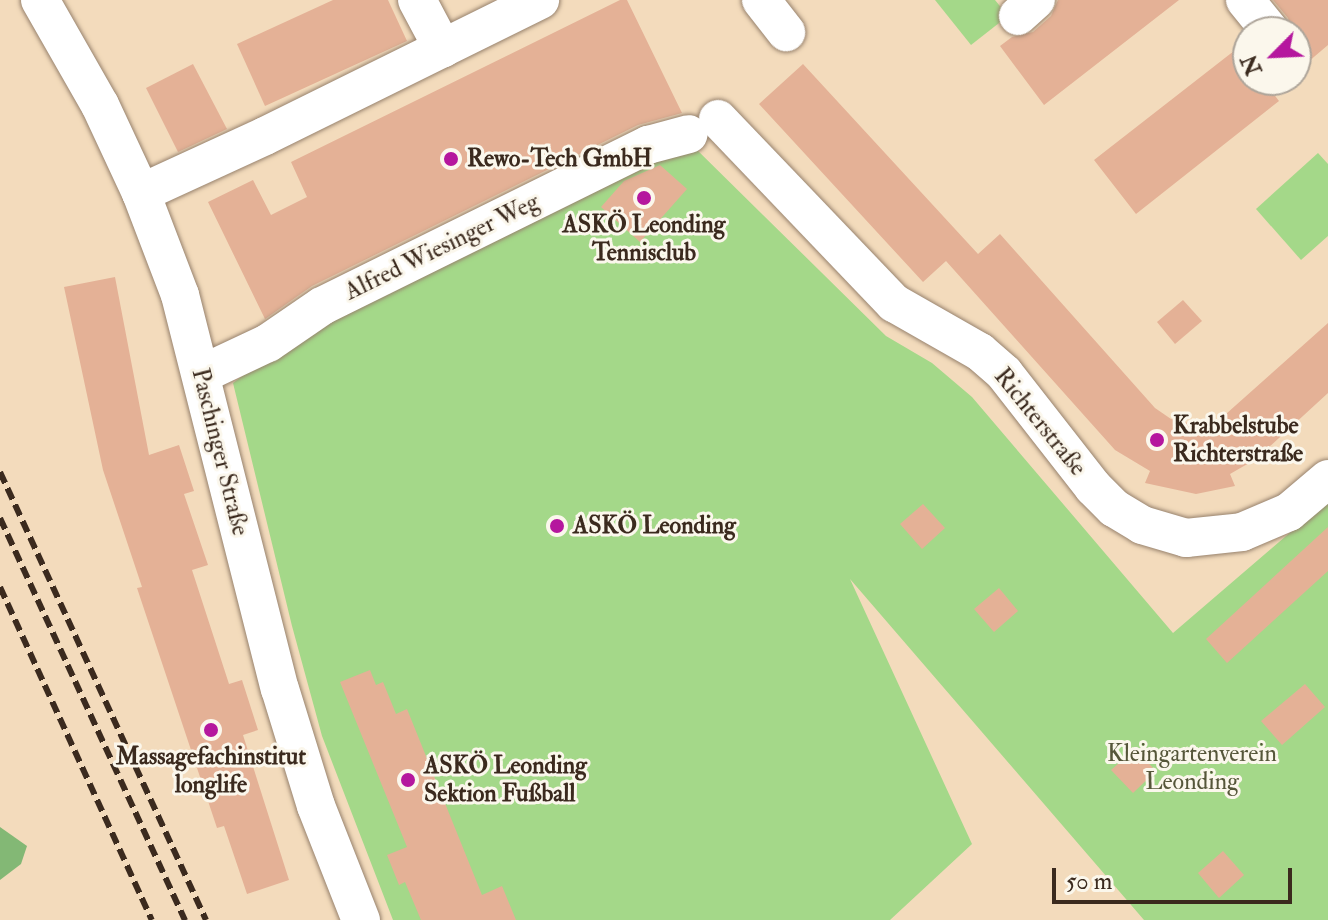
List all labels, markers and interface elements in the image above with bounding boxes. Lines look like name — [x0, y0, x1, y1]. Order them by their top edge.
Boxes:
north arrow — [1232, 16, 1312, 96]
text: N — [1235, 50, 1269, 80]
place label: Rewo-Tech GmbH — [467, 145, 652, 173]
marker: Rewo-Tech GmbH — [442, 150, 460, 168]
street label: Alfred Wiesinger Weg — [340, 187, 544, 307]
marker: ASKÖ Leonding Tennisclub — [635, 189, 653, 207]
place label: ASKÖ Leonding Tennisclub — [563, 211, 725, 267]
street label: Richterstraße — [988, 362, 1092, 482]
street label: Paschinger Straße — [185, 365, 255, 539]
place label: Krabbelstube Richterstraße — [1173, 412, 1303, 468]
marker: Krabbelstube Richterstraße — [1148, 431, 1166, 449]
place label: ASKÖ Leonding — [573, 512, 736, 540]
marker: ASKÖ Leonding — [548, 517, 566, 535]
marker: Massagefachinstitut longlife — [202, 721, 220, 739]
park label: Kleingartenverein Leonding — [1107, 740, 1277, 796]
place label: Massagefachinstitut longlife — [116, 743, 306, 799]
place label: ASKÖ Leonding Sektion Fußball — [424, 752, 587, 808]
marker: ASKÖ Leonding Sektion Fußball — [399, 771, 417, 789]
scale bar — [1056, 852, 1296, 902]
text: 50 m — [1066, 866, 1112, 897]

